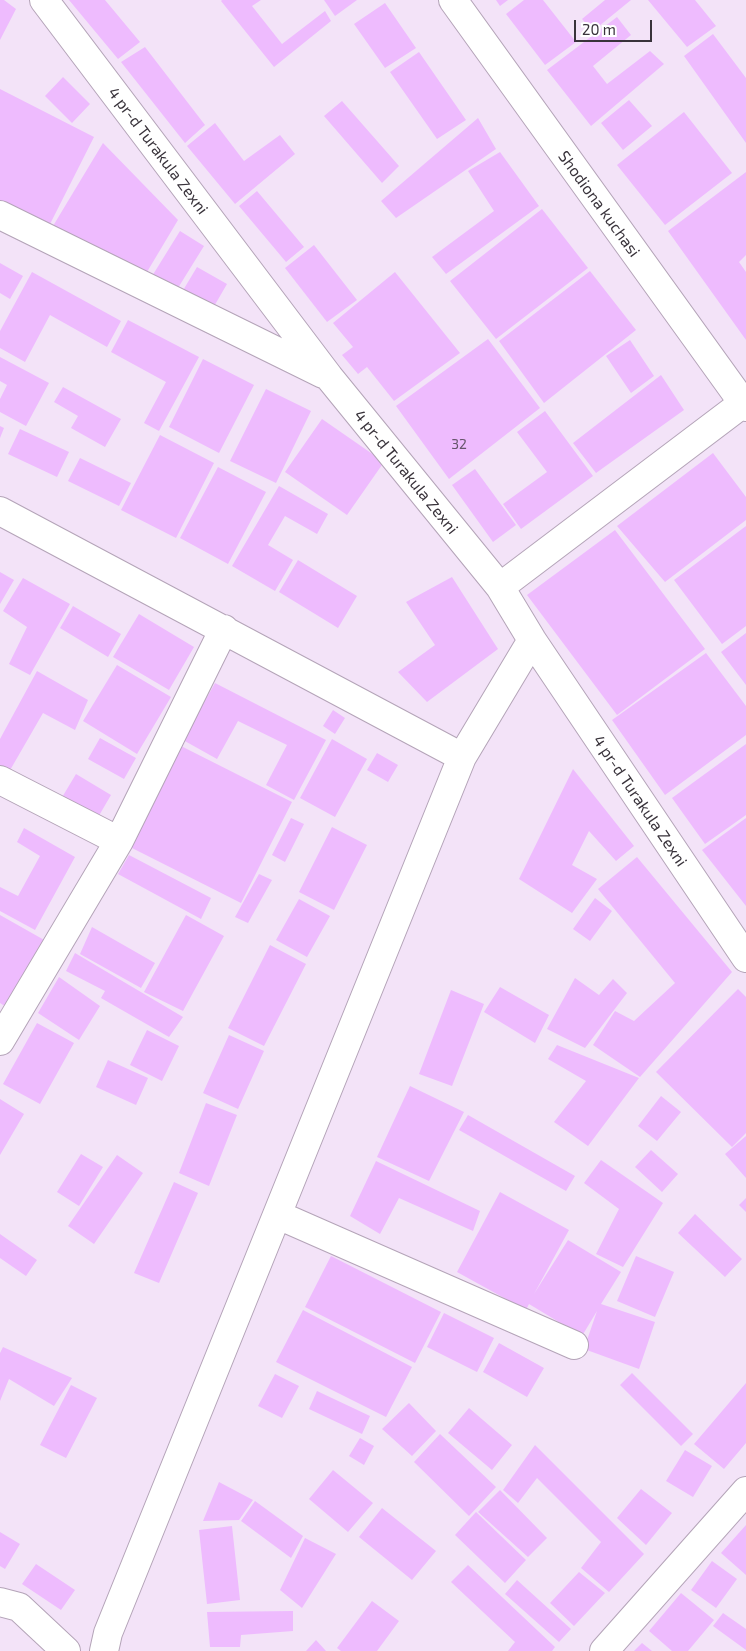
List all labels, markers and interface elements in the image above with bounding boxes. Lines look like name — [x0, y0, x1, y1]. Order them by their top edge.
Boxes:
scale bar — [576, 10, 654, 42]
text: 20 m — [582, 20, 616, 38]
street label: 4 pr-d Turakula Zexni — [104, 84, 212, 218]
street label: Shodiona kuchasi — [554, 147, 644, 261]
street label: 4 pr-d Turakula Zexni — [350, 406, 462, 538]
house number: 32 — [451, 436, 467, 452]
street label: 4 pr-d Turakula Zexni — [589, 732, 691, 870]

